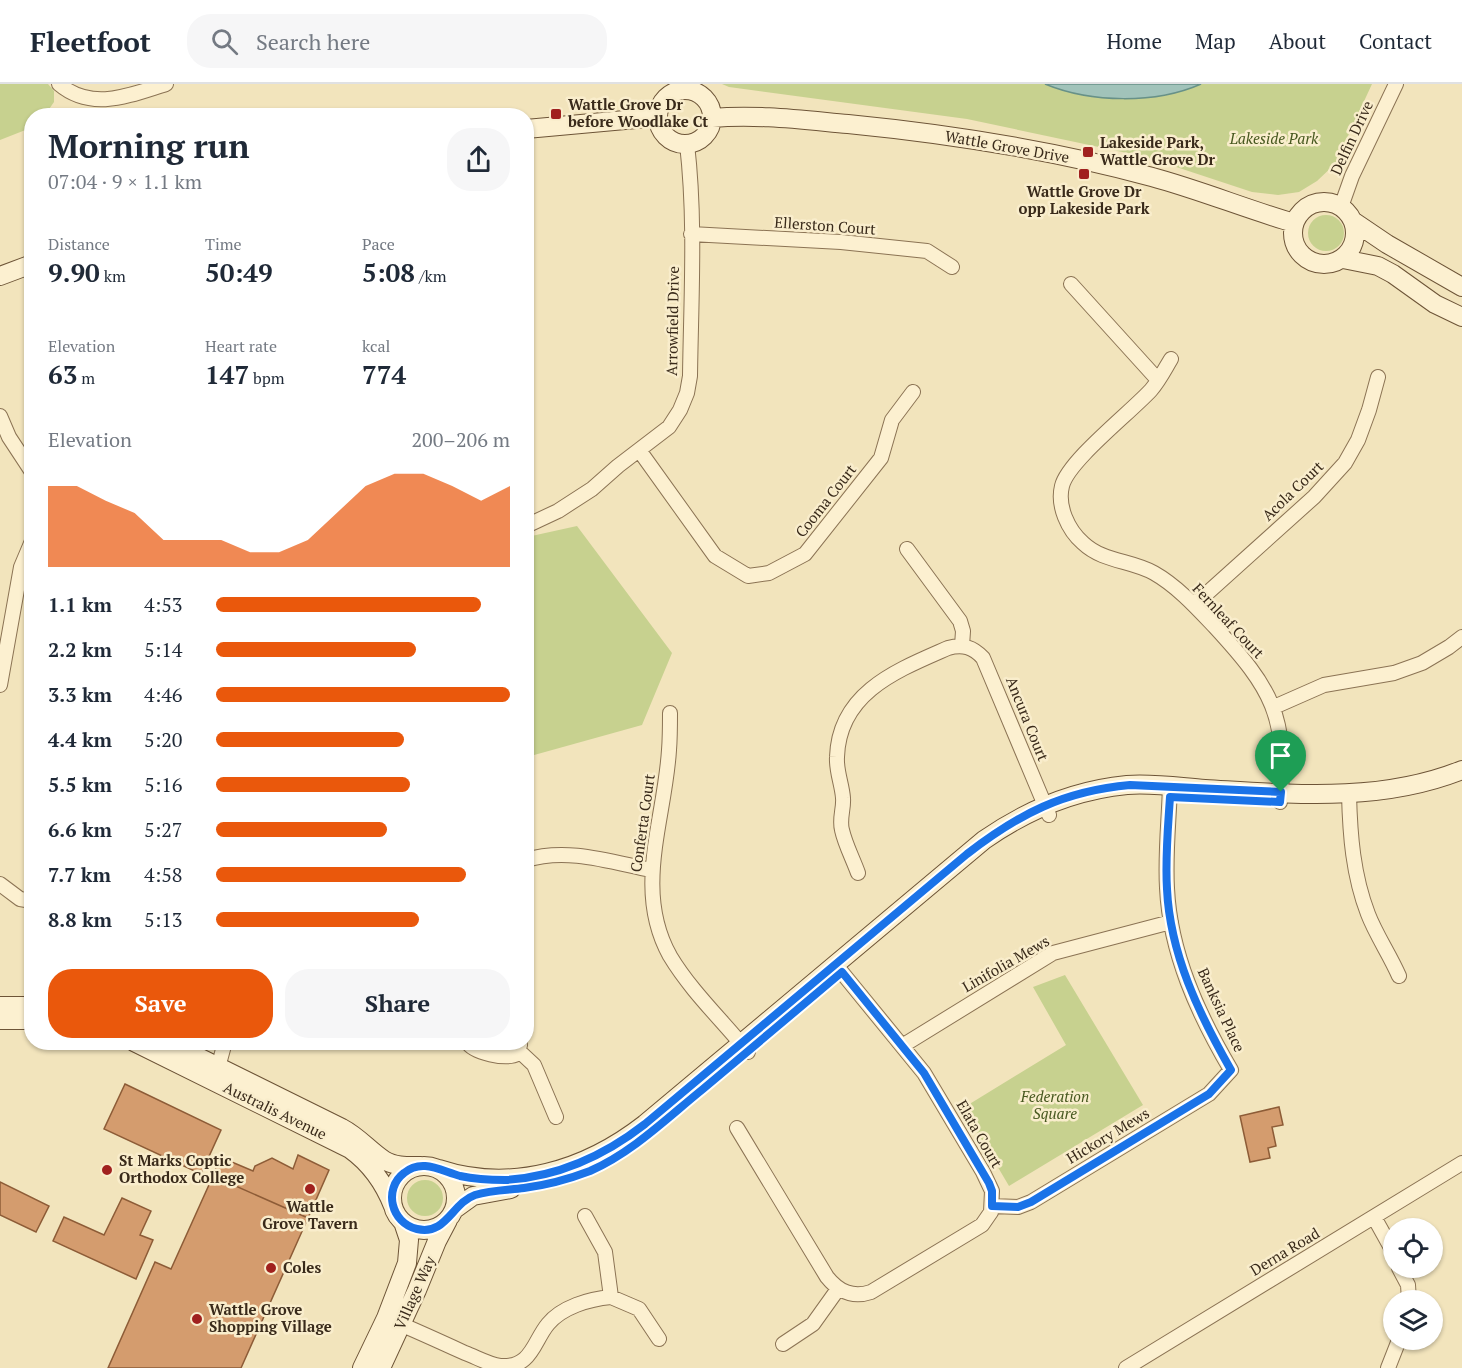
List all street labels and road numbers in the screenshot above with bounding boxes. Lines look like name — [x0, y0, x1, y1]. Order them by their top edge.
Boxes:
street label: Delfin Drive — [1325, 97, 1377, 178]
street label: Wattle Grove Drive — [943, 125, 1071, 167]
street label: Ellerston Court — [774, 211, 877, 239]
street label: Arrowfield Drive — [661, 266, 683, 376]
street label: Acola Court — [1257, 456, 1328, 525]
street label: Cooma Court — [790, 459, 860, 541]
street label: Fernleaf Court — [1189, 578, 1269, 663]
street label: Ancura Court — [1002, 673, 1054, 764]
street label: Conferta Court — [625, 772, 659, 873]
street label: Linifolia Mews — [958, 930, 1053, 996]
street label: Banksia Place — [1194, 964, 1250, 1055]
street label: Australis Avenue — [221, 1077, 330, 1144]
street label: Elata Court — [952, 1096, 1008, 1171]
street label: Hickory Mews — [1062, 1103, 1153, 1168]
street label: Derna Road — [1246, 1223, 1323, 1280]
street label: Village Way — [389, 1252, 439, 1333]

